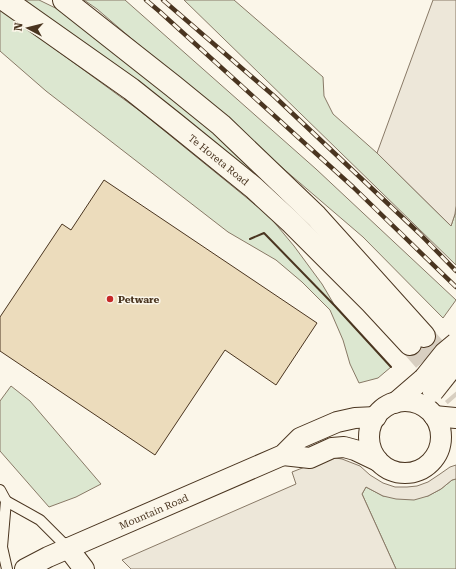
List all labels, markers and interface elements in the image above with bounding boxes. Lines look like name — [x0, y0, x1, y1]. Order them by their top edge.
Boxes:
north arrow — [8, 8, 48, 48]
text: N — [12, 21, 26, 32]
street label: Te Horeta Road — [186, 132, 251, 188]
marker: Petware — [105, 294, 115, 304]
place label: Petware — [118, 294, 159, 305]
street label: Mountain Road — [118, 492, 190, 531]

